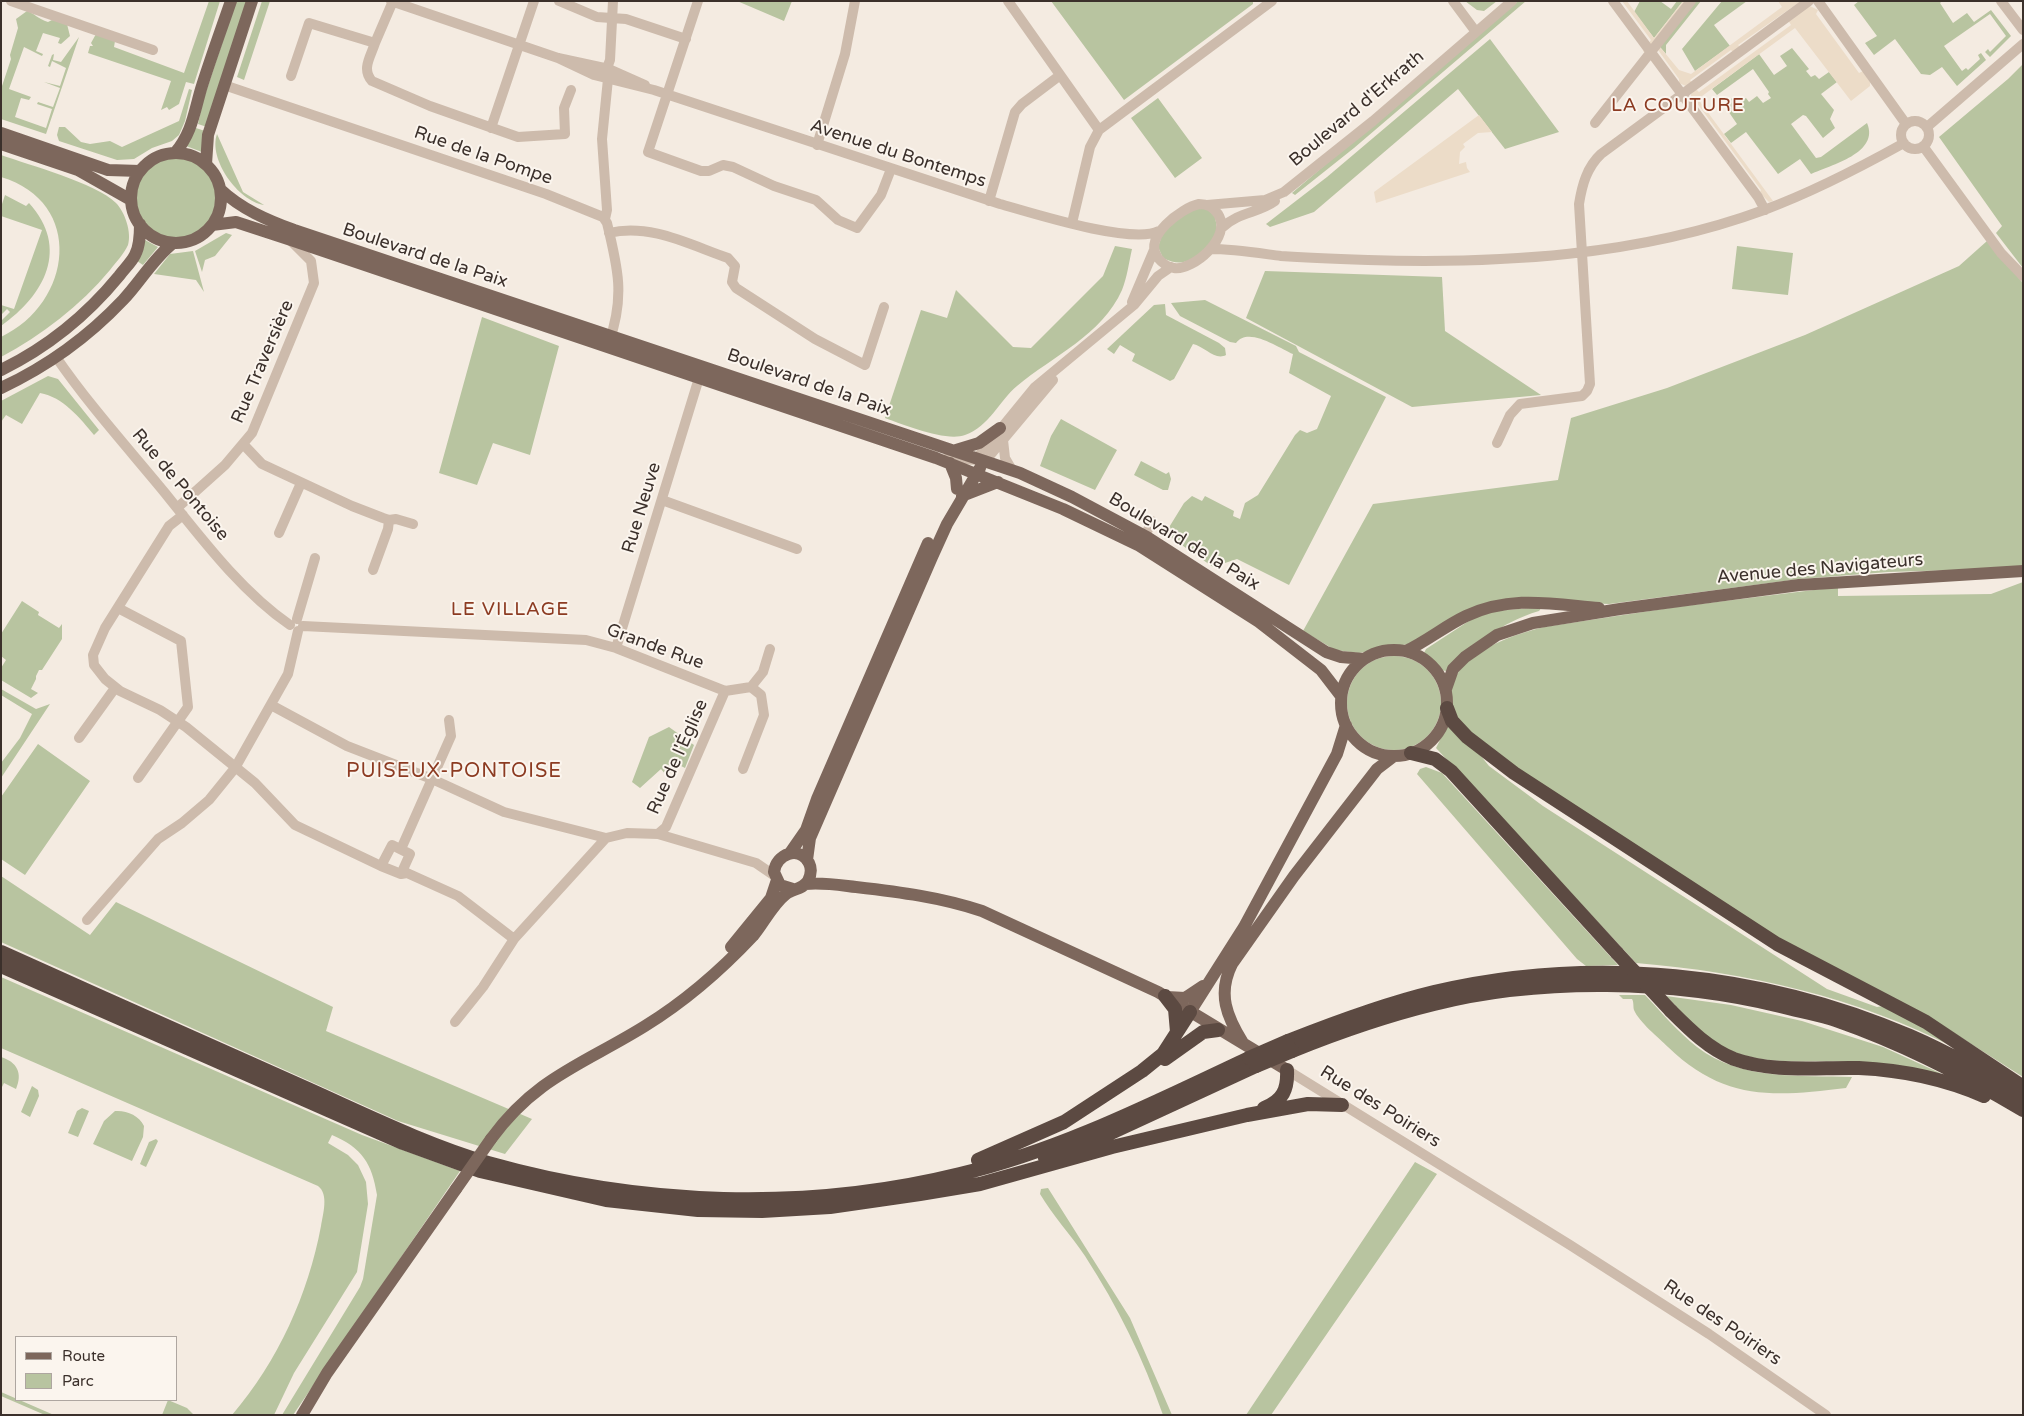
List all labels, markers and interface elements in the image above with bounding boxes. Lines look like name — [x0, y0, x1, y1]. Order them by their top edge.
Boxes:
street label: Boulevard d'Erkrath — [1285, 46, 1429, 172]
district label: LA COUTURE — [1610, 95, 1746, 117]
street label: Avenue du Bontemps — [807, 115, 989, 193]
street label: Rue de la Pompe — [411, 122, 555, 190]
street label: Boulevard de la Paix — [340, 219, 510, 293]
street label: Rue Traversière — [227, 297, 299, 427]
street label: Boulevard de la Paix — [724, 345, 894, 421]
street label: Rue de Pontoise — [127, 425, 233, 545]
street label: Rue Neuve — [618, 460, 666, 556]
street label: Boulevard de la Paix — [1104, 488, 1264, 596]
street label: Avenue des Navigateurs — [1716, 549, 1924, 589]
district label: LE VILLAGE — [449, 599, 571, 621]
street label: Grande Rue — [603, 619, 707, 675]
street label: Rue de l'Église — [643, 696, 713, 818]
district label: PUISEUX-PONTOISE — [344, 760, 564, 784]
street label: Rue des Poiriers — [1316, 1061, 1444, 1153]
street label: Rue des Poiriers — [1659, 1275, 1785, 1371]
legend — [15, 1336, 178, 1401]
text: Route — [62, 1347, 105, 1365]
text: Parc — [62, 1372, 94, 1390]

